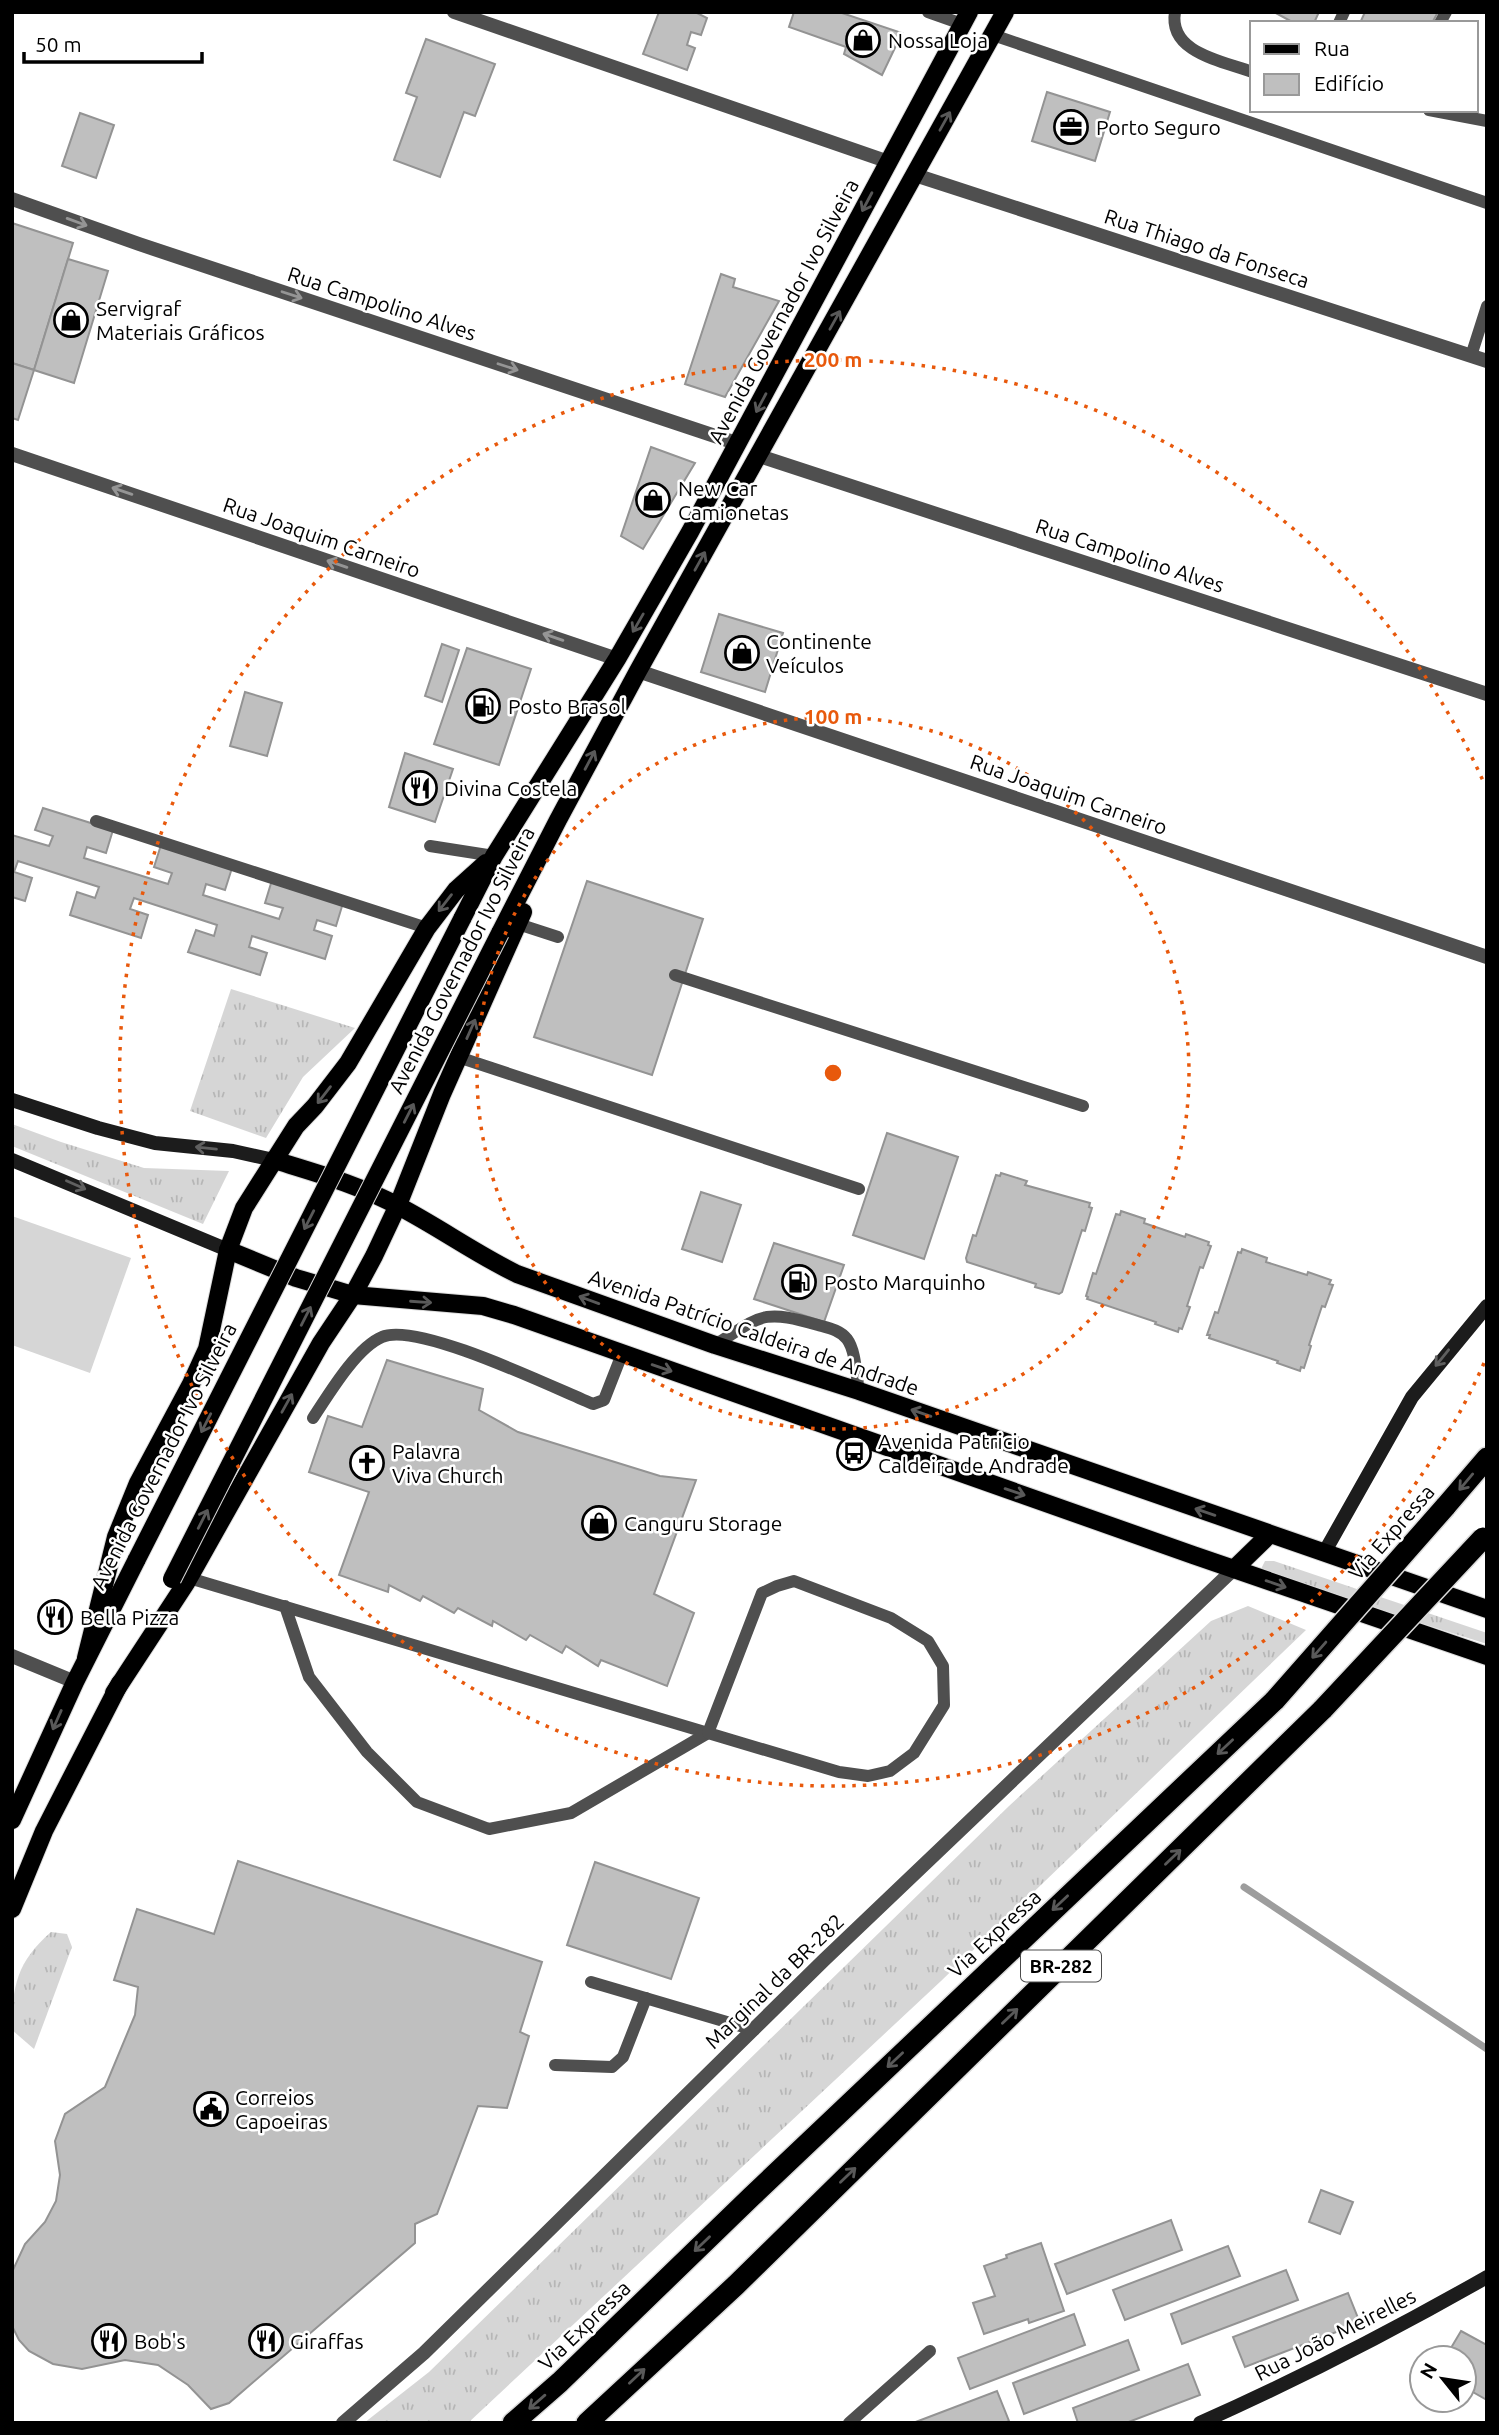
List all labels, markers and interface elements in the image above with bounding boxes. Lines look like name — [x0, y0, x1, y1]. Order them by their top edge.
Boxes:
scale bar — [24, 21, 203, 65]
shop icon: Nossa Loja — [844, 21, 882, 59]
legend — [1250, 21, 1478, 112]
place label: Nossa Loja — [888, 28, 988, 52]
text: 50 m — [35, 32, 82, 56]
text: Rua — [1314, 36, 1350, 60]
text: Edifício — [1314, 71, 1384, 95]
office icon: Porto Seguro — [1052, 108, 1090, 146]
one-way arrow — [938, 111, 952, 131]
place label: Porto Seguro — [1096, 115, 1221, 139]
street label: Avenida Governador Ivo Silveira — [703, 175, 863, 447]
one-way arrow — [860, 191, 874, 212]
street label: Rua Thiago da Fonseca — [1102, 204, 1312, 292]
one-way arrow — [65, 217, 87, 229]
street label: Rua Campolino Alves — [285, 261, 479, 345]
one-way arrow — [281, 289, 303, 302]
place label: Servigraf Materiais Gráficos — [96, 296, 265, 344]
shop icon: Servigraf Materiais Gráficos — [52, 301, 90, 339]
one-way arrow — [829, 310, 842, 331]
text: 200 m — [804, 347, 862, 371]
one-way arrow — [496, 362, 518, 374]
one-way arrow — [754, 392, 767, 413]
place label: New Car Camionetas — [678, 476, 789, 524]
shop icon: New Car Camionetas — [634, 481, 672, 519]
one-way arrow — [111, 484, 133, 496]
street label: Rua Joaquim Carneiro — [220, 492, 424, 582]
street label: Rua Campolino Alves — [1033, 513, 1227, 597]
one-way arrow — [694, 551, 707, 572]
one-way arrow — [327, 557, 349, 569]
one-way arrow — [631, 613, 645, 633]
place label: Continente Veículos — [766, 629, 872, 677]
one-way arrow — [542, 630, 564, 642]
shop icon: Continente Veículos — [723, 634, 761, 672]
fuel station icon: Posto Brasol — [464, 687, 502, 725]
place label: Posto Brasol — [508, 694, 626, 718]
text: 100 m — [804, 704, 862, 728]
street label: Rua Joaquim Carneiro — [967, 749, 1171, 839]
one-way arrow — [584, 750, 597, 771]
restaurant icon: Divina Costela — [401, 769, 439, 807]
place label: Divina Costela — [444, 776, 577, 800]
street label: Avenida Governador Ivo Silveira — [383, 823, 539, 1097]
one-way arrow — [438, 894, 453, 912]
one-way arrow — [465, 1019, 478, 1040]
centre of rings — [821, 1061, 845, 1085]
one-way arrow — [316, 1085, 331, 1104]
one-way arrow — [402, 1103, 416, 1124]
one-way arrow — [196, 1141, 218, 1154]
one-way arrow — [64, 1179, 86, 1192]
one-way arrow — [302, 1209, 315, 1230]
fuel station icon: Posto Marquinho — [780, 1263, 818, 1301]
street label: Avenida Patrício Caldeira de Andrade — [586, 1264, 922, 1400]
place label: Posto Marquinho — [824, 1270, 986, 1294]
one-way arrow — [579, 1293, 601, 1305]
one-way arrow — [409, 1296, 431, 1309]
one-way arrow — [299, 1306, 313, 1327]
street label: Avenida Governador Ivo Silveira — [85, 1319, 241, 1593]
one-way arrow — [1435, 1349, 1450, 1367]
one-way arrow — [651, 1363, 673, 1375]
one-way arrow — [281, 1393, 294, 1414]
one-way arrow — [910, 1406, 932, 1418]
one-way arrow — [199, 1412, 213, 1433]
place label: Avenida Patricio Caldeira de Andrade — [878, 1429, 1069, 1477]
bus stop icon: Avenida Patricio Caldeira de Andrade — [835, 1434, 873, 1472]
place label: Palavra Viva Church — [392, 1439, 503, 1487]
church icon: Palavra Viva Church — [348, 1444, 386, 1482]
one-way arrow — [1458, 1473, 1474, 1491]
street label: Via Expressa — [1343, 1480, 1439, 1584]
one-way arrow — [1004, 1487, 1026, 1500]
shop icon: Canguru Storage — [580, 1504, 618, 1542]
one-way arrow — [1194, 1505, 1216, 1517]
one-way arrow — [196, 1509, 210, 1530]
place label: Canguru Storage — [624, 1511, 782, 1535]
one-way arrow — [1265, 1579, 1287, 1591]
restaurant icon: Bella Pizza — [36, 1598, 74, 1636]
place label: Bella Pizza — [80, 1605, 179, 1629]
one-way arrow — [1311, 1641, 1327, 1659]
one-way arrow — [50, 1709, 63, 1730]
one-way arrow — [1217, 1738, 1235, 1755]
one-way arrow — [1164, 1848, 1181, 1865]
street label: Via Expressa — [943, 1884, 1045, 1982]
one-way arrow — [1052, 1895, 1069, 1912]
street label: Marginal da BR-282 — [700, 1909, 848, 2053]
road number: BR-282 — [1021, 1950, 1101, 1982]
one-way arrow — [1002, 2008, 1019, 2025]
one-way arrow — [887, 2051, 904, 2068]
place label: Correios Capoeiras — [235, 2085, 328, 2133]
public building icon: Correios Capoeiras — [192, 2090, 230, 2128]
one-way arrow — [839, 2167, 856, 2184]
one-way arrow — [693, 2236, 710, 2253]
street label: Via Expressa — [533, 2275, 635, 2375]
street label: Rua João Meirelles — [1251, 2283, 1419, 2385]
restaurant icon: Bob's — [90, 2322, 128, 2360]
restaurant icon: Giraffas — [247, 2322, 285, 2360]
place label: Bob's — [134, 2329, 186, 2353]
place label: Giraffas — [290, 2329, 364, 2353]
north arrow — [1408, 2344, 1478, 2414]
text: N — [1415, 2359, 1441, 2382]
one-way arrow — [628, 2368, 645, 2385]
one-way arrow — [529, 2394, 547, 2410]

